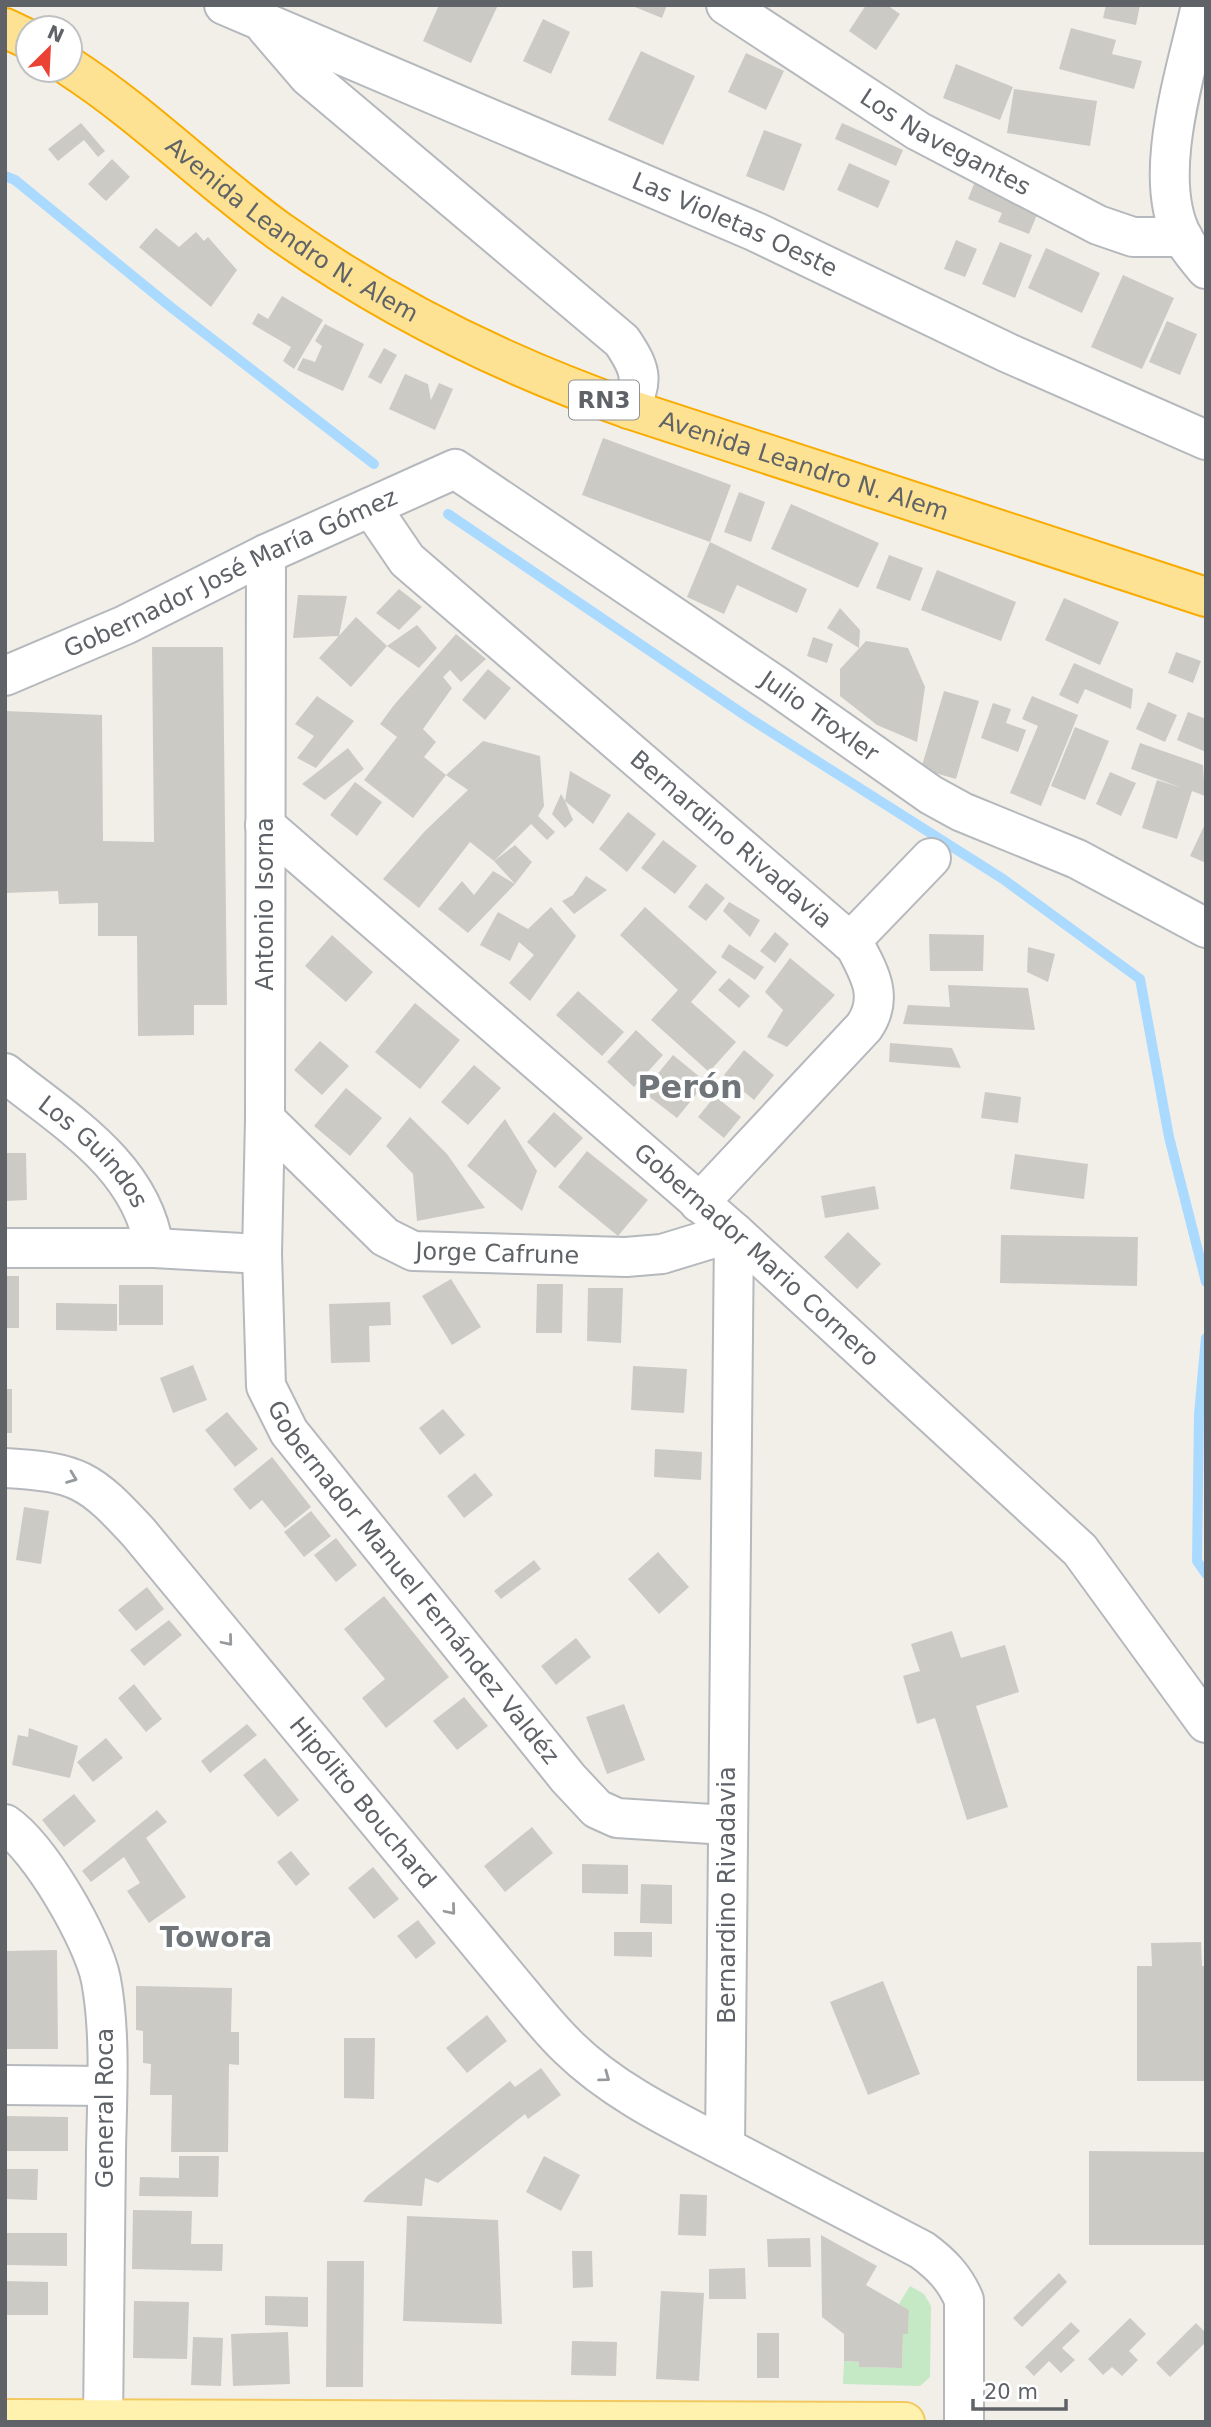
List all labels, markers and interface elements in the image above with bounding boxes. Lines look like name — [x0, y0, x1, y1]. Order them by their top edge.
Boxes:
north arrow — [14, 14, 84, 84]
text: N — [44, 20, 68, 47]
street label: Los Navegantes — [855, 83, 1035, 201]
street label: Avenida Leandro N. Alem — [160, 132, 423, 328]
street label: Las Violetas Oeste — [628, 167, 842, 283]
road number: RN3 — [569, 380, 639, 420]
street label: Avenida Leandro N. Alem — [656, 406, 952, 526]
street label: Gobernador José María Gómez — [60, 483, 402, 663]
street label: Julio Troxler — [753, 664, 884, 768]
street label: Bernardino Rivadavia — [625, 745, 838, 934]
street label: Antonio Isorna — [251, 817, 279, 991]
district label: Perón — [637, 1068, 743, 1106]
street label: Los Guindos — [33, 1090, 154, 1212]
street label: Gobernador Mario Cornero — [628, 1138, 885, 1372]
street label: Jorge Cafrune — [413, 1237, 580, 1270]
street label: Gobernador Manuel Fernández Valdéz — [262, 1396, 565, 1770]
one-way arrow — [66, 1469, 78, 1483]
one-way arrow — [220, 1632, 232, 1645]
street label: Hipólito Bouchard — [284, 1712, 442, 1894]
street label: Bernardino Rivadavia — [713, 1766, 741, 2024]
one-way arrow — [443, 1903, 456, 1915]
district label: Towora — [160, 1921, 272, 1954]
street label: General Roca — [91, 2028, 119, 2188]
one-way arrow — [597, 2069, 610, 2082]
scale bar — [973, 2368, 1066, 2412]
text: 20 m — [984, 2380, 1038, 2404]

